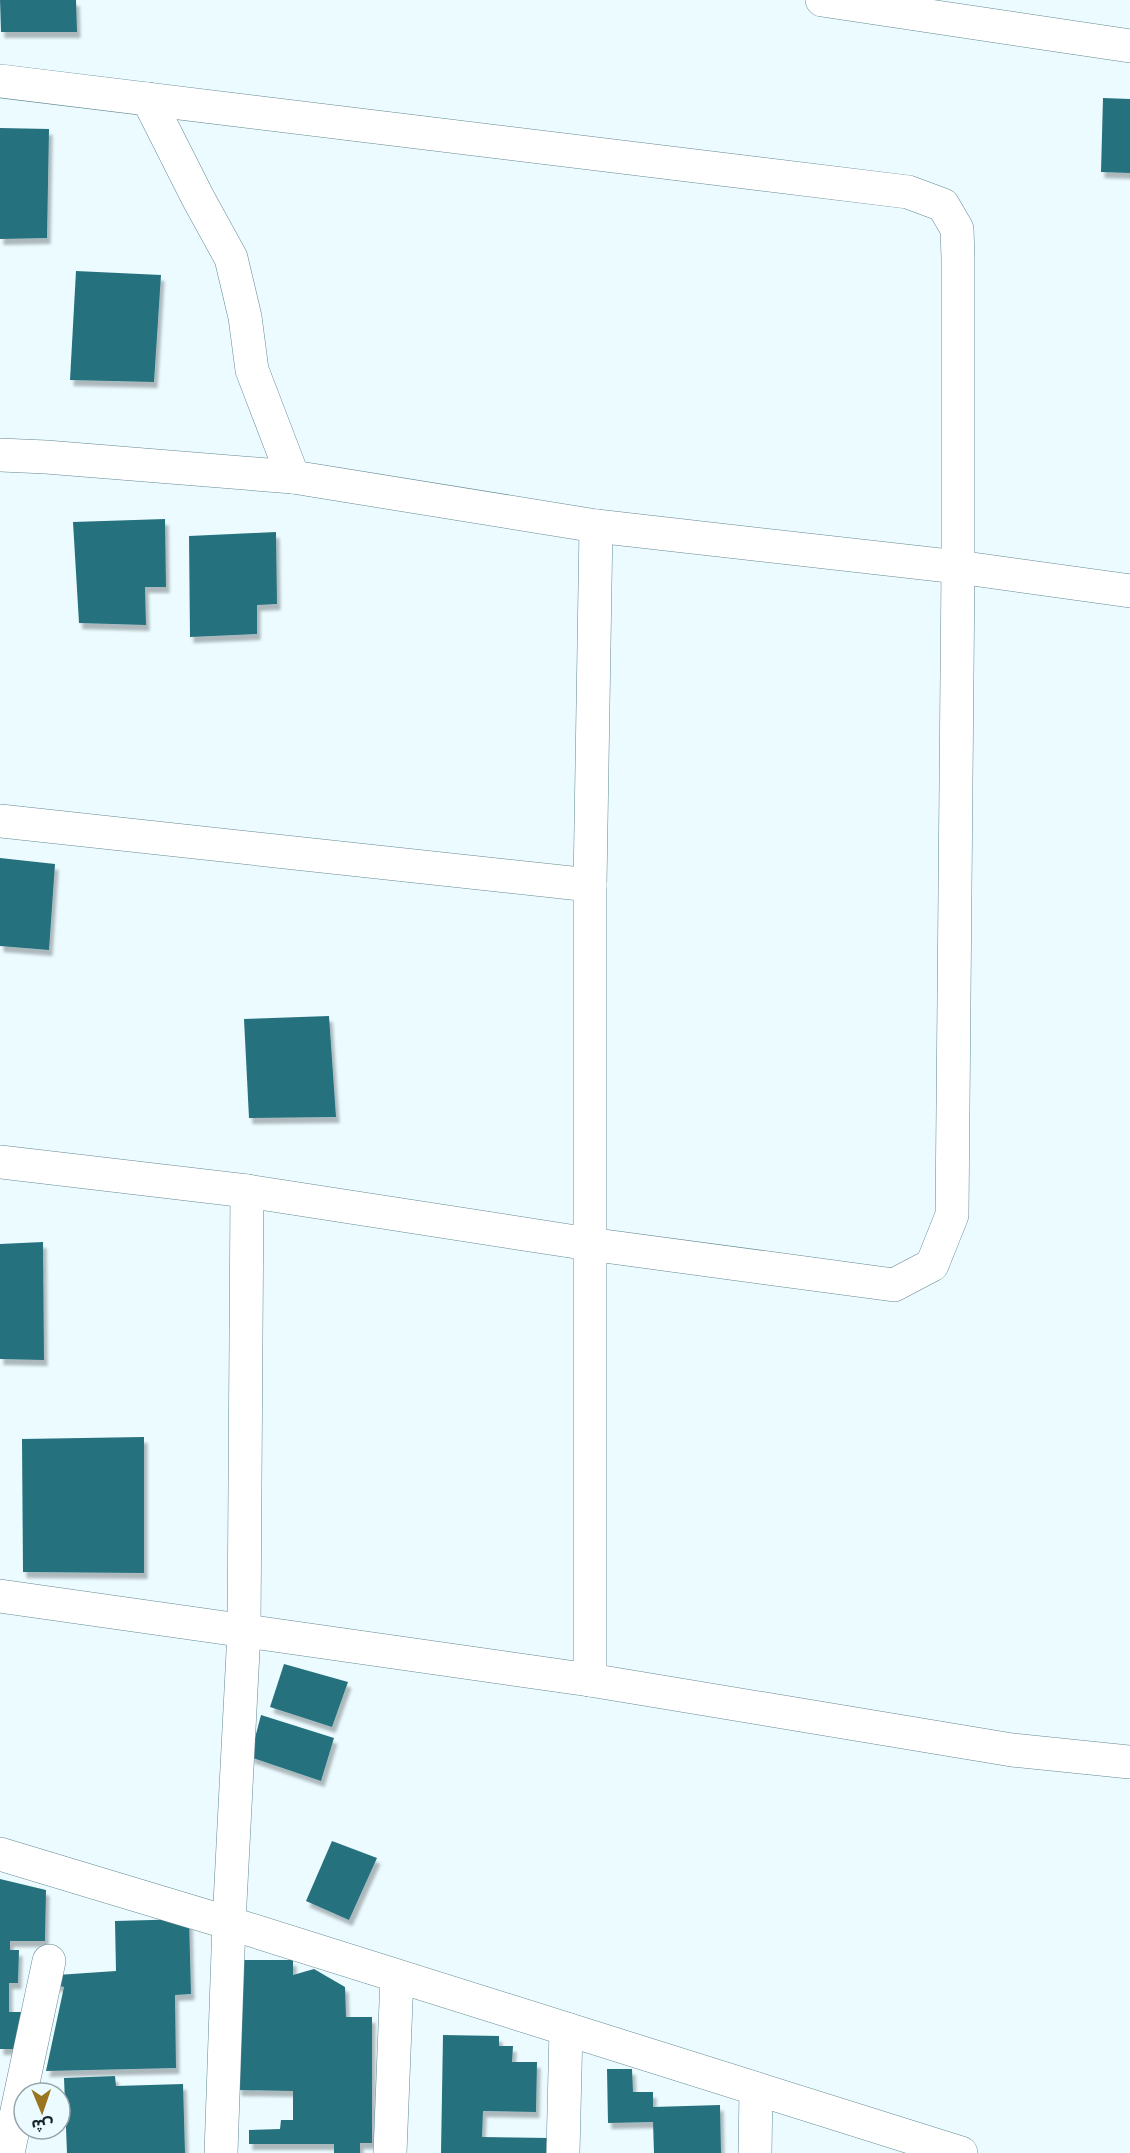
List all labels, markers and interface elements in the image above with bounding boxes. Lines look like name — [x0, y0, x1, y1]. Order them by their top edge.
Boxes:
north arrow — [12, 2081, 72, 2141]
text: ش — [31, 2115, 54, 2137]

